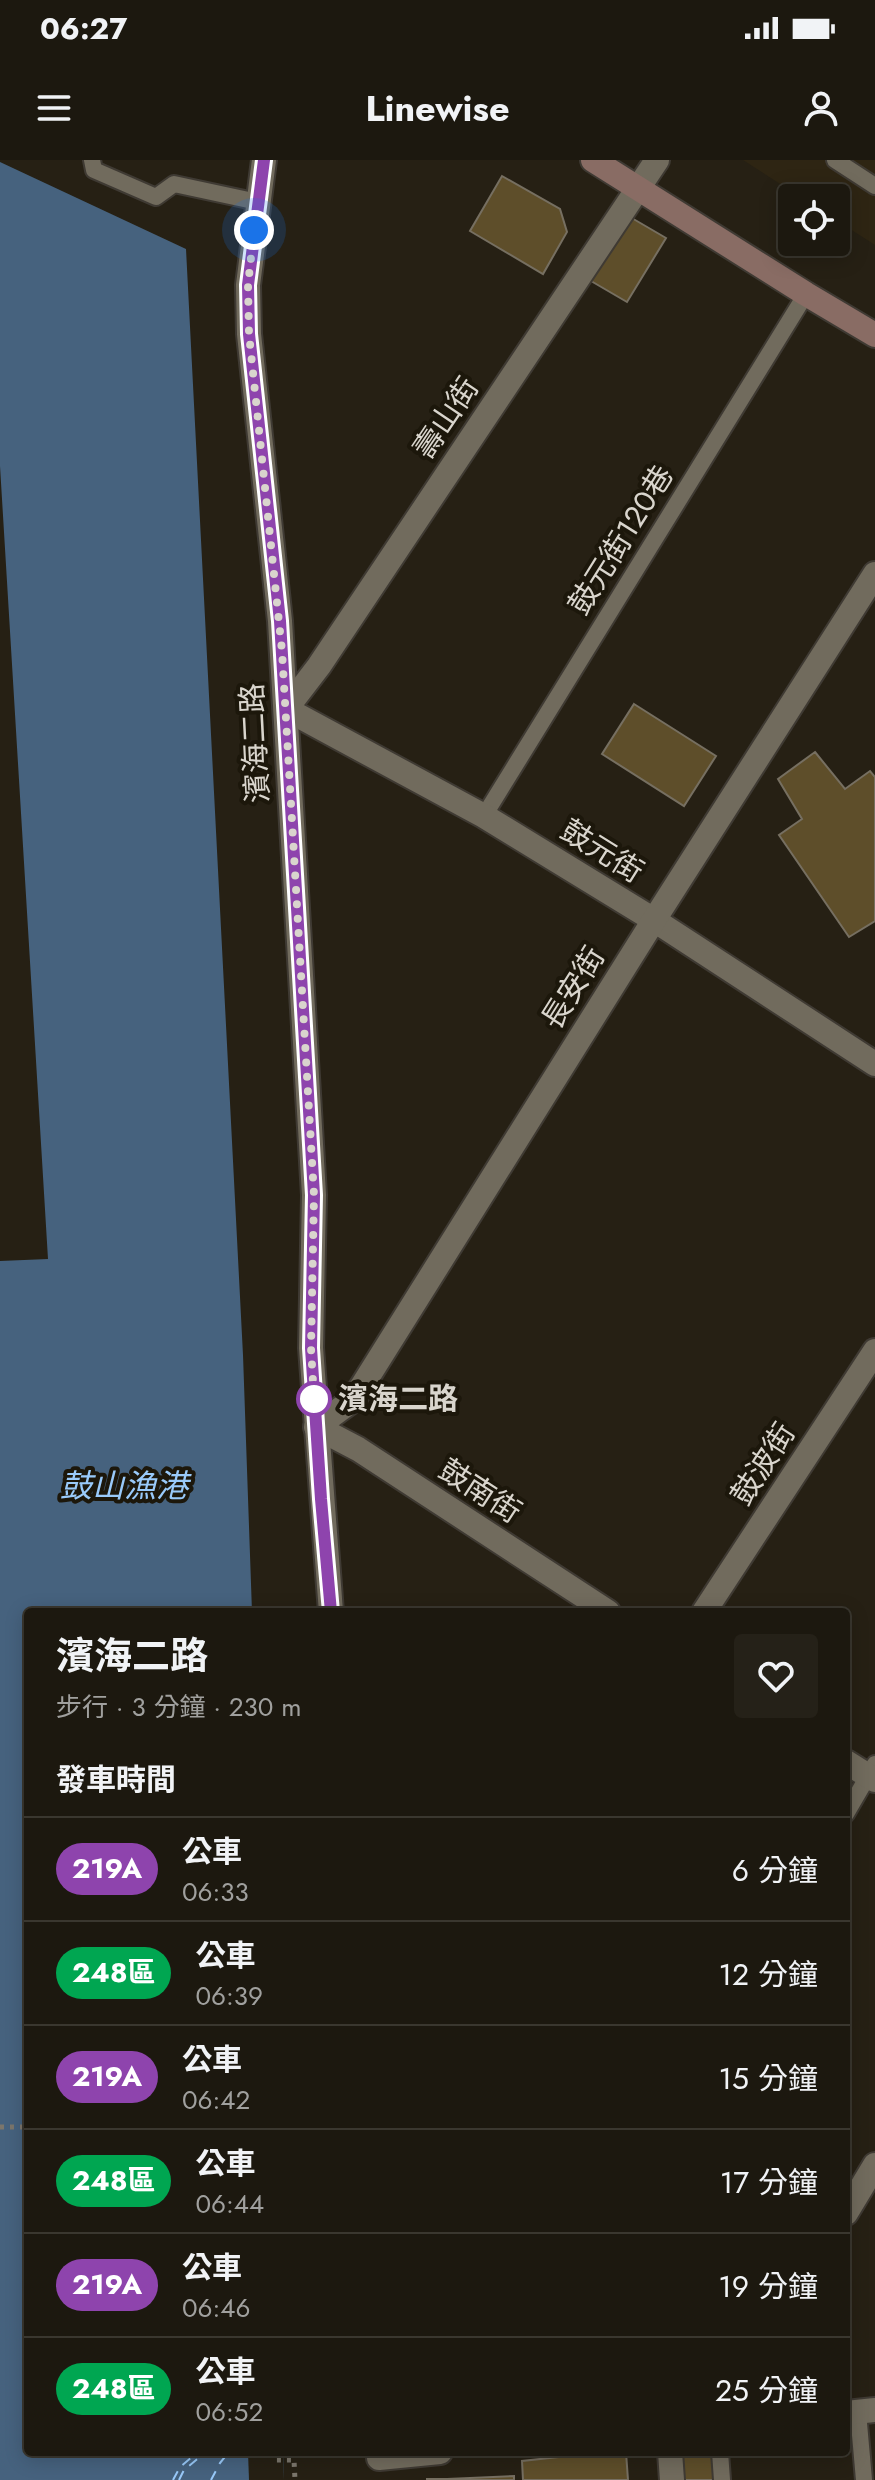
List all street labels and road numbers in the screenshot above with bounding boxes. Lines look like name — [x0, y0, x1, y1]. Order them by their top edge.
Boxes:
street label: 壽山街 — [403, 368, 489, 467]
street label: 鼓元街120巷 — [558, 457, 683, 623]
street label: 濱海二路 — [230, 682, 279, 804]
street label: 鼓元街 — [553, 808, 652, 893]
street label: 長安街 — [530, 938, 615, 1037]
street label: 鼓波街 — [720, 1414, 805, 1513]
street label: 鼓南街 — [431, 1448, 530, 1533]

